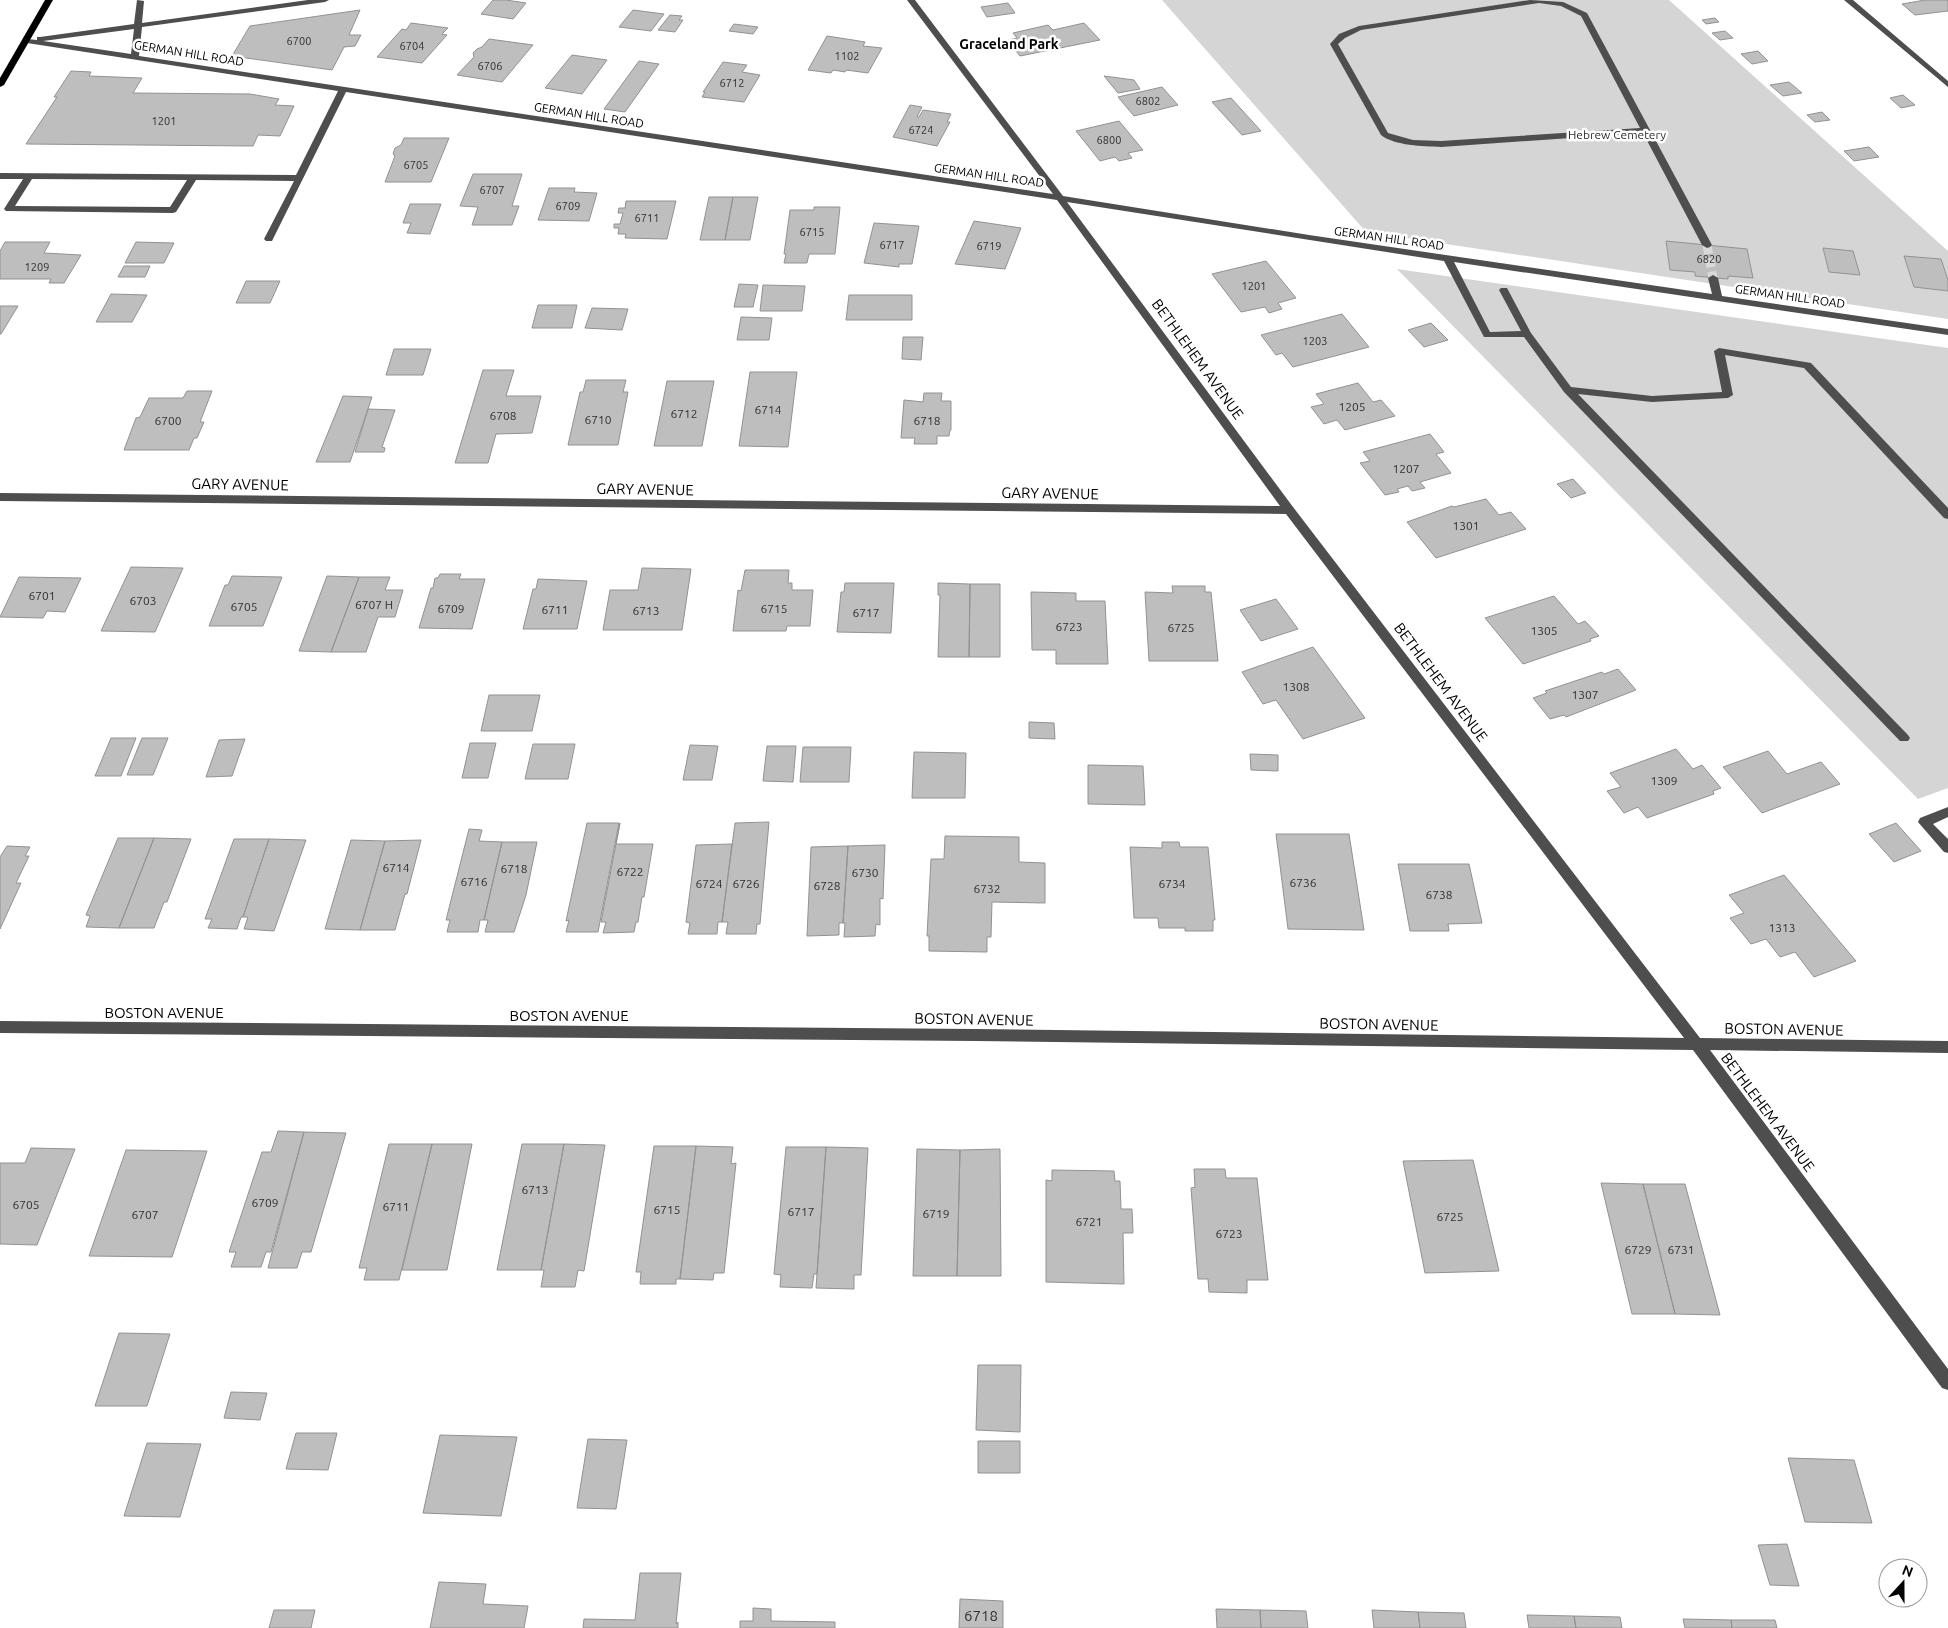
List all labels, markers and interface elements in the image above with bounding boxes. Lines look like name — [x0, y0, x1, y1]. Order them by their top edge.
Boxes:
house number: 6700 — [287, 35, 311, 47]
district label: Graceland Park — [959, 36, 1059, 52]
street label: GERMAN HILL ROAD — [133, 38, 245, 68]
house number: 6704 — [400, 40, 424, 52]
house number: 1102 — [835, 50, 859, 62]
house number: 6706 — [478, 60, 502, 72]
house number: 6712 — [720, 77, 744, 89]
house number: 6802 — [1136, 95, 1160, 107]
street label: GERMAN HILL ROAD — [533, 100, 645, 130]
house number: 1201 — [152, 115, 176, 127]
house number: 6724 — [909, 124, 933, 136]
park label: Hebrew Cemetery — [1568, 128, 1666, 141]
house number: 6800 — [1097, 134, 1121, 146]
house number: 6705 — [404, 159, 428, 171]
street label: GERMAN HILL ROAD — [933, 161, 1045, 189]
house number: 6707 — [480, 184, 504, 196]
house number: 6709 — [556, 200, 580, 212]
house number: 6711 — [635, 212, 659, 224]
street label: GERMAN HILL ROAD — [1333, 224, 1445, 252]
house number: 6715 — [800, 226, 824, 238]
house number: 6717 — [880, 239, 904, 251]
house number: 6719 — [977, 240, 1001, 252]
house number: 6820 — [1697, 253, 1721, 265]
house number: 1209 — [25, 261, 49, 273]
house number: 1201 — [1242, 280, 1266, 292]
street label: GERMAN HILL ROAD — [1734, 282, 1846, 310]
street label: BETHLEHEM AVENUE — [1149, 296, 1247, 422]
house number: 1203 — [1303, 335, 1327, 347]
house number: 1205 — [1338, 400, 1366, 413]
house number: 6714 — [754, 403, 782, 416]
house number: 6712 — [670, 407, 698, 420]
house number: 6708 — [489, 409, 517, 422]
house number: 6710 — [584, 413, 612, 426]
house number: 6700 — [154, 414, 182, 427]
house number: 6718 — [913, 414, 941, 427]
house number: 1207 — [1392, 462, 1420, 475]
street label: GARY AVENUE — [191, 475, 289, 493]
street label: GARY AVENUE — [596, 480, 694, 498]
street label: GARY AVENUE — [1001, 484, 1099, 502]
house number: 1301 — [1452, 519, 1480, 532]
house number: 6701 — [28, 589, 56, 602]
house number: 6703 — [129, 594, 157, 607]
house number: 6707 H — [355, 598, 393, 611]
house number: 6705 — [230, 600, 258, 613]
house number: 6709 — [437, 602, 465, 615]
house number: 6715 — [760, 602, 788, 615]
house number: 6711 — [541, 603, 569, 616]
house number: 6713 — [632, 604, 660, 617]
house number: 6717 — [852, 606, 880, 619]
street label: BETHLEHEM AVENUE — [1391, 619, 1491, 745]
house number: 6723 — [1055, 620, 1083, 633]
house number: 6725 — [1167, 621, 1195, 634]
house number: 1305 — [1530, 624, 1558, 637]
house number: 1308 — [1282, 680, 1310, 693]
house number: 1307 — [1571, 688, 1599, 701]
house number: 1309 — [1650, 774, 1678, 787]
house number: 6714 — [382, 861, 410, 874]
house number: 6718 — [500, 862, 528, 875]
house number: 6722 — [616, 865, 644, 878]
house number: 6730 — [851, 866, 879, 879]
house number: 6716 — [460, 875, 488, 888]
house number: 6736 — [1289, 876, 1317, 889]
house number: 6724 — [695, 877, 723, 890]
house number: 6726 — [732, 877, 760, 890]
house number: 6734 — [1158, 877, 1186, 890]
house number: 6728 — [813, 879, 841, 892]
house number: 6732 — [973, 882, 1001, 895]
house number: 6738 — [1425, 888, 1453, 901]
house number: 1313 — [1768, 921, 1796, 934]
street label: BOSTON AVENUE — [104, 1004, 224, 1021]
street label: BOSTON AVENUE — [509, 1007, 629, 1024]
street label: BOSTON AVENUE — [914, 1009, 1034, 1029]
street label: BOSTON AVENUE — [1319, 1014, 1439, 1034]
street label: BOSTON AVENUE — [1724, 1019, 1844, 1039]
street label: BETHLEHEM AVENUE — [1718, 1049, 1818, 1175]
house number: 6713 — [521, 1183, 549, 1196]
house number: 6709 — [251, 1196, 279, 1209]
house number: 6705 — [12, 1198, 40, 1211]
house number: 6711 — [382, 1200, 410, 1213]
house number: 6715 — [653, 1203, 681, 1216]
house number: 6717 — [787, 1205, 815, 1218]
house number: 6719 — [922, 1207, 950, 1220]
house number: 6707 — [131, 1208, 159, 1221]
house number: 6725 — [1436, 1210, 1464, 1223]
house number: 6721 — [1075, 1215, 1103, 1228]
house number: 6723 — [1215, 1227, 1243, 1240]
house number: 6729 — [1624, 1243, 1652, 1256]
house number: 6731 — [1667, 1243, 1695, 1256]
north arrow — [1878, 1558, 1928, 1608]
text: N — [1900, 1562, 1915, 1580]
house number: 6718 — [964, 1607, 998, 1624]

